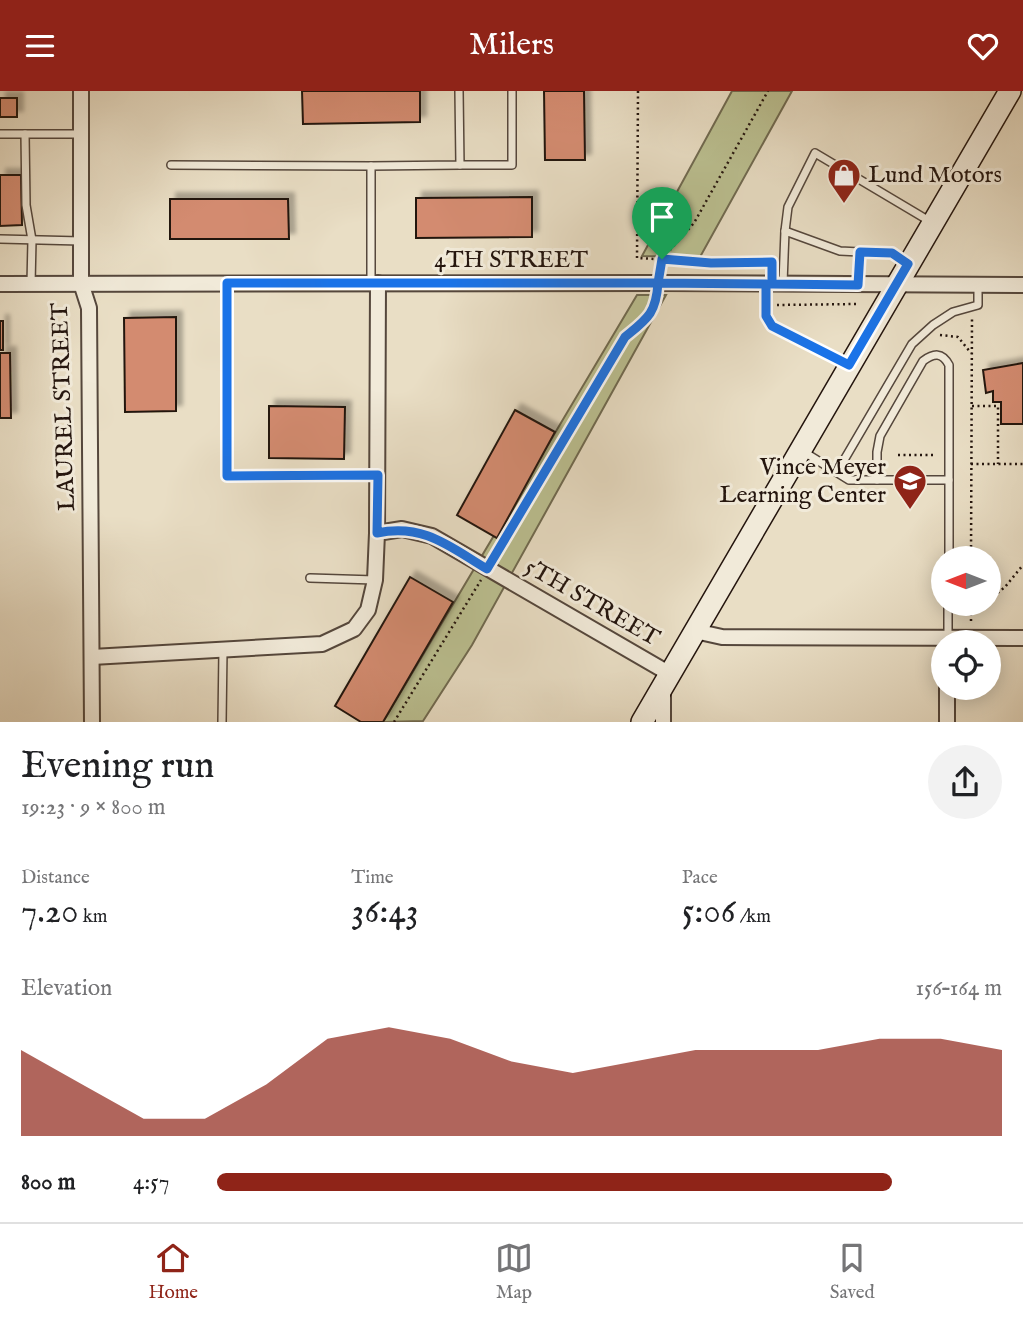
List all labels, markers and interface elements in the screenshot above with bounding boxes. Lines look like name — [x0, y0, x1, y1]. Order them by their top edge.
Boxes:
text: Milers — [469, 25, 554, 66]
icon: menu — [21, 27, 59, 65]
icon: heart — [964, 27, 1002, 65]
shop icon: Lund Motors — [825, 156, 863, 205]
place label: Lund Motors — [868, 160, 1002, 191]
pin — [632, 187, 692, 259]
icon: arrive — [643, 198, 681, 236]
street label: 4TH STREET — [434, 245, 588, 276]
street label: LAUREL STREET — [45, 302, 83, 512]
place label: Vince Meyer Learning Center — [719, 452, 886, 511]
school or university icon: Vince Meyer Learning Center — [891, 462, 929, 511]
north arrow — [931, 546, 1001, 616]
map controls — [931, 546, 1001, 700]
street label: 5TH STREET — [519, 552, 665, 654]
button: locate — [931, 630, 1001, 700]
text: Evening run — [21, 743, 215, 791]
button: share — [928, 745, 1002, 819]
text: 19:23 · 9 × 800 m — [21, 793, 166, 822]
text: Distance — [21, 866, 90, 890]
text: Time — [351, 866, 394, 890]
text: Pace — [682, 866, 718, 890]
text: 7.20 — [21, 890, 79, 935]
text: 36:43 — [351, 890, 419, 935]
text: 5:06 — [682, 890, 736, 935]
text: km — [79, 905, 108, 929]
text: /km — [736, 905, 771, 929]
text: Elevation — [21, 974, 112, 1003]
text: 156–164 m — [915, 974, 1002, 1003]
text: 800 m — [21, 1168, 75, 1197]
text: 4:57 — [133, 1168, 169, 1197]
tab: Home — [148, 1239, 198, 1305]
tab: Map — [495, 1239, 533, 1305]
tab: Saved — [830, 1239, 875, 1305]

